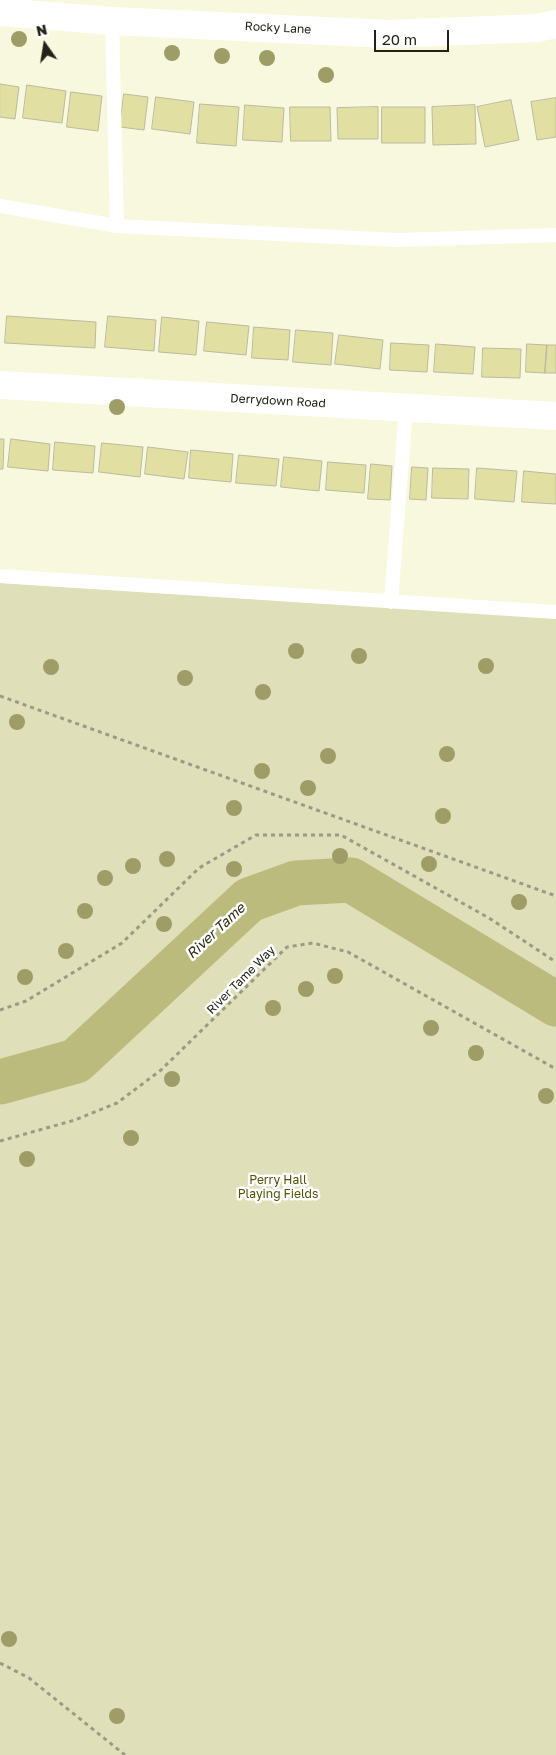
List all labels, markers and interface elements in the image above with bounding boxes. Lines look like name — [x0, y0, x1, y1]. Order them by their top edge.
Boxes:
street label: Rocky Lane — [244, 19, 312, 37]
north arrow — [20, 20, 70, 70]
text: N — [34, 20, 49, 39]
scale bar — [376, 20, 451, 52]
text: 20 m — [382, 30, 417, 48]
street label: Derrydown Road — [230, 391, 326, 411]
water label: River Tame — [183, 900, 249, 962]
street label: River Tame Way — [204, 943, 278, 1017]
park label: Perry Hall Playing Fields — [238, 1173, 318, 1201]

